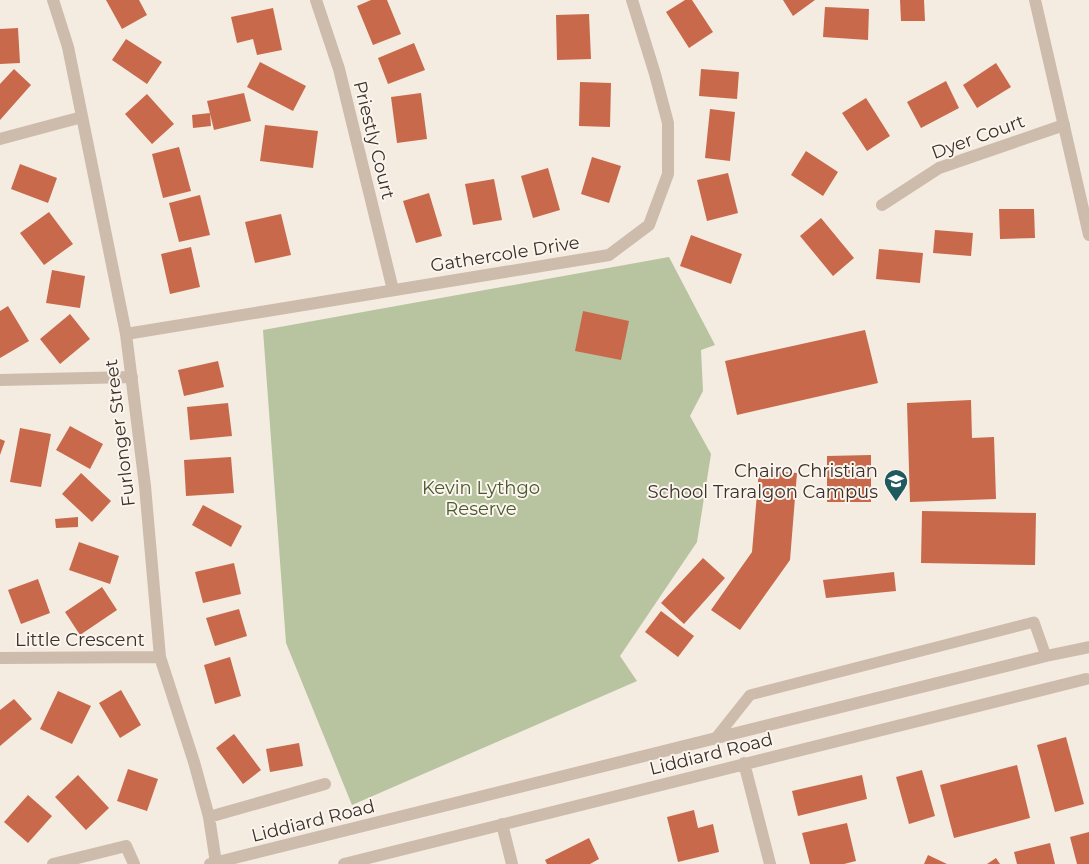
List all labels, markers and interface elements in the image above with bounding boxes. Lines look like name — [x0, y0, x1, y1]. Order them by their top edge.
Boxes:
street label: Priestly Court — [349, 79, 399, 201]
street label: Dyer Court — [928, 110, 1028, 164]
street label: Gathercole Drive — [429, 231, 581, 277]
street label: Furlonger Street — [100, 358, 140, 508]
place label: Chairo Christian School Traralgon Campus — [648, 460, 878, 503]
school or university icon: Chairo Christian School Traralgon Campus — [883, 468, 909, 502]
park label: Kevin Lythgo Reserve — [422, 477, 540, 520]
street label: Little Crescent — [15, 629, 145, 651]
street label: Liddiard Road — [647, 728, 775, 780]
street label: Liddiard Road — [249, 795, 377, 847]

